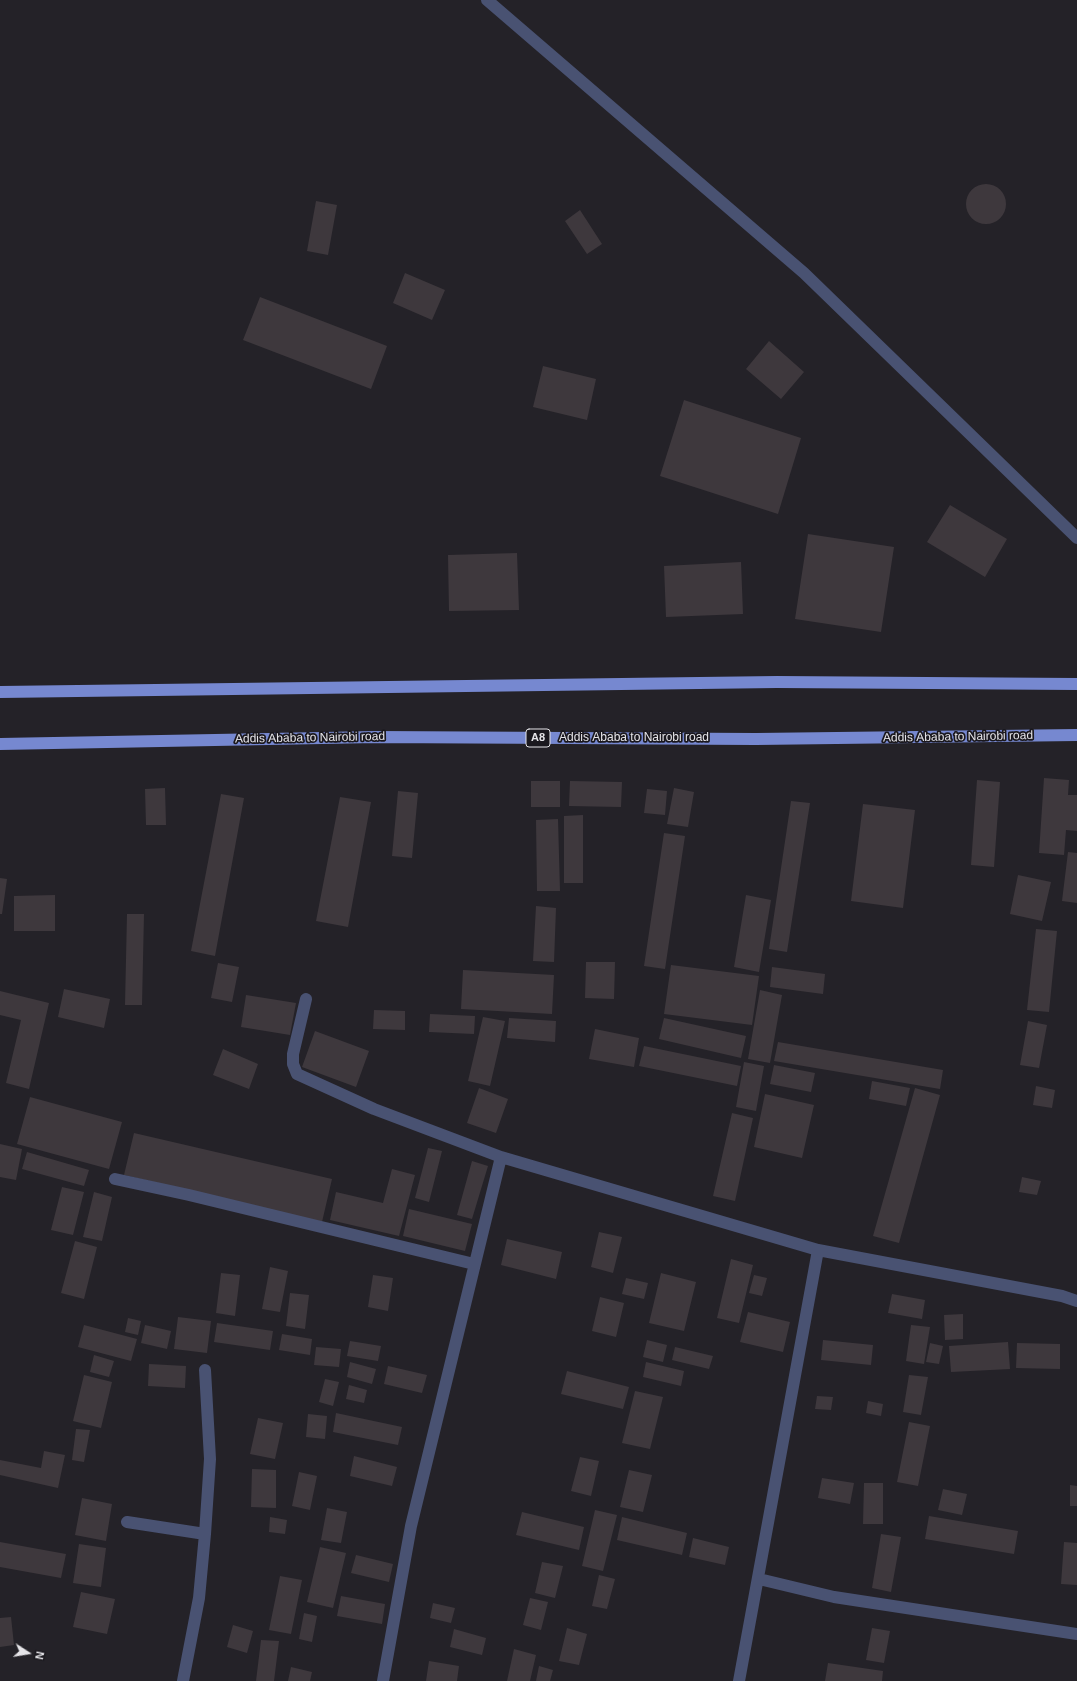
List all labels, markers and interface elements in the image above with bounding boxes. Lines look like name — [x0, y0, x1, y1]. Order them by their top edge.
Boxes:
street label: Addis Ababa to Nairobi road — [883, 728, 1033, 746]
street label: Addis Ababa to Nairobi road — [235, 729, 385, 747]
road number: A8 — [526, 729, 550, 747]
street label: Addis Ababa to Nairobi road — [559, 731, 709, 745]
north arrow — [8, 1633, 48, 1673]
text: N — [33, 1650, 46, 1661]

